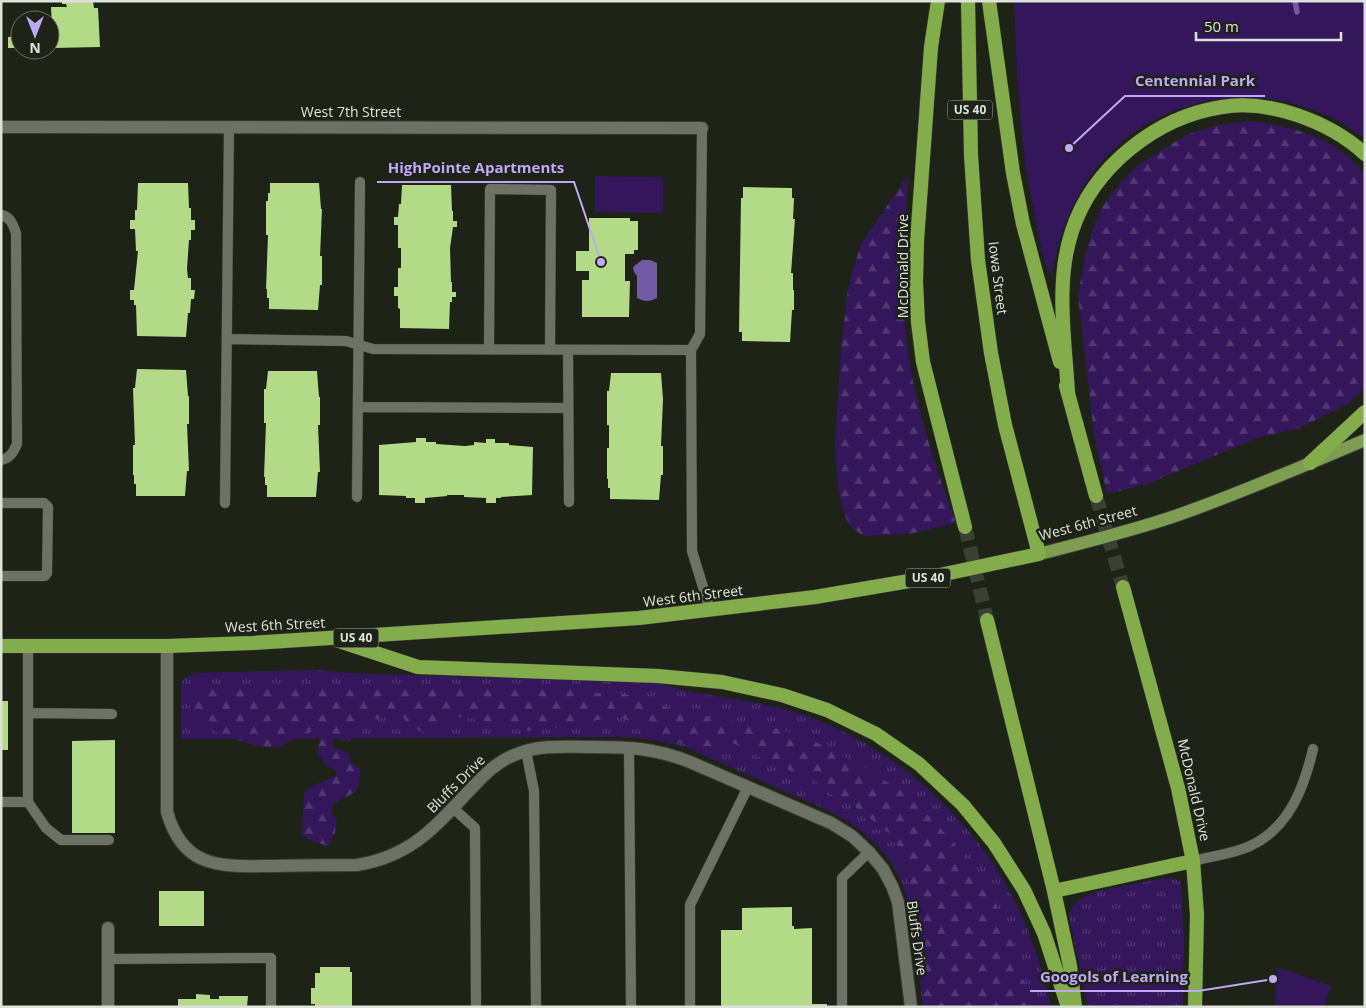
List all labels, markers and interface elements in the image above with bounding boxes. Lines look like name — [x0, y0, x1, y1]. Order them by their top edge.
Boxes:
north arrow — [10, 10, 60, 60]
scale bar — [1196, 10, 1341, 42]
text: 50 m — [1204, 16, 1239, 36]
text: N — [29, 39, 41, 58]
callout: Centennial Park — [1125, 66, 1265, 96]
text: Centennial Park — [1135, 70, 1256, 90]
road number: US 40 — [948, 100, 992, 120]
street label: West 7th Street — [301, 102, 401, 121]
callout: HighPointe Apartments — [377, 152, 574, 182]
text: HighPointe Apartments — [388, 157, 564, 177]
street label: McDonald Drive — [893, 214, 912, 318]
street label: Iowa Street — [985, 240, 1012, 316]
street label: West 6th Street — [1037, 500, 1139, 545]
road number: US 40 — [906, 568, 950, 588]
street label: West 6th Street — [642, 580, 744, 611]
street label: West 6th Street — [224, 612, 326, 637]
road number: US 40 — [334, 628, 378, 648]
street label: McDonald Drive — [1174, 737, 1216, 843]
street label: Bluffs Drive — [422, 750, 489, 817]
street label: Bluffs Drive — [903, 899, 932, 977]
callout: Googols of Learning — [1030, 961, 1198, 991]
text: Googols of Learning — [1040, 966, 1189, 986]

